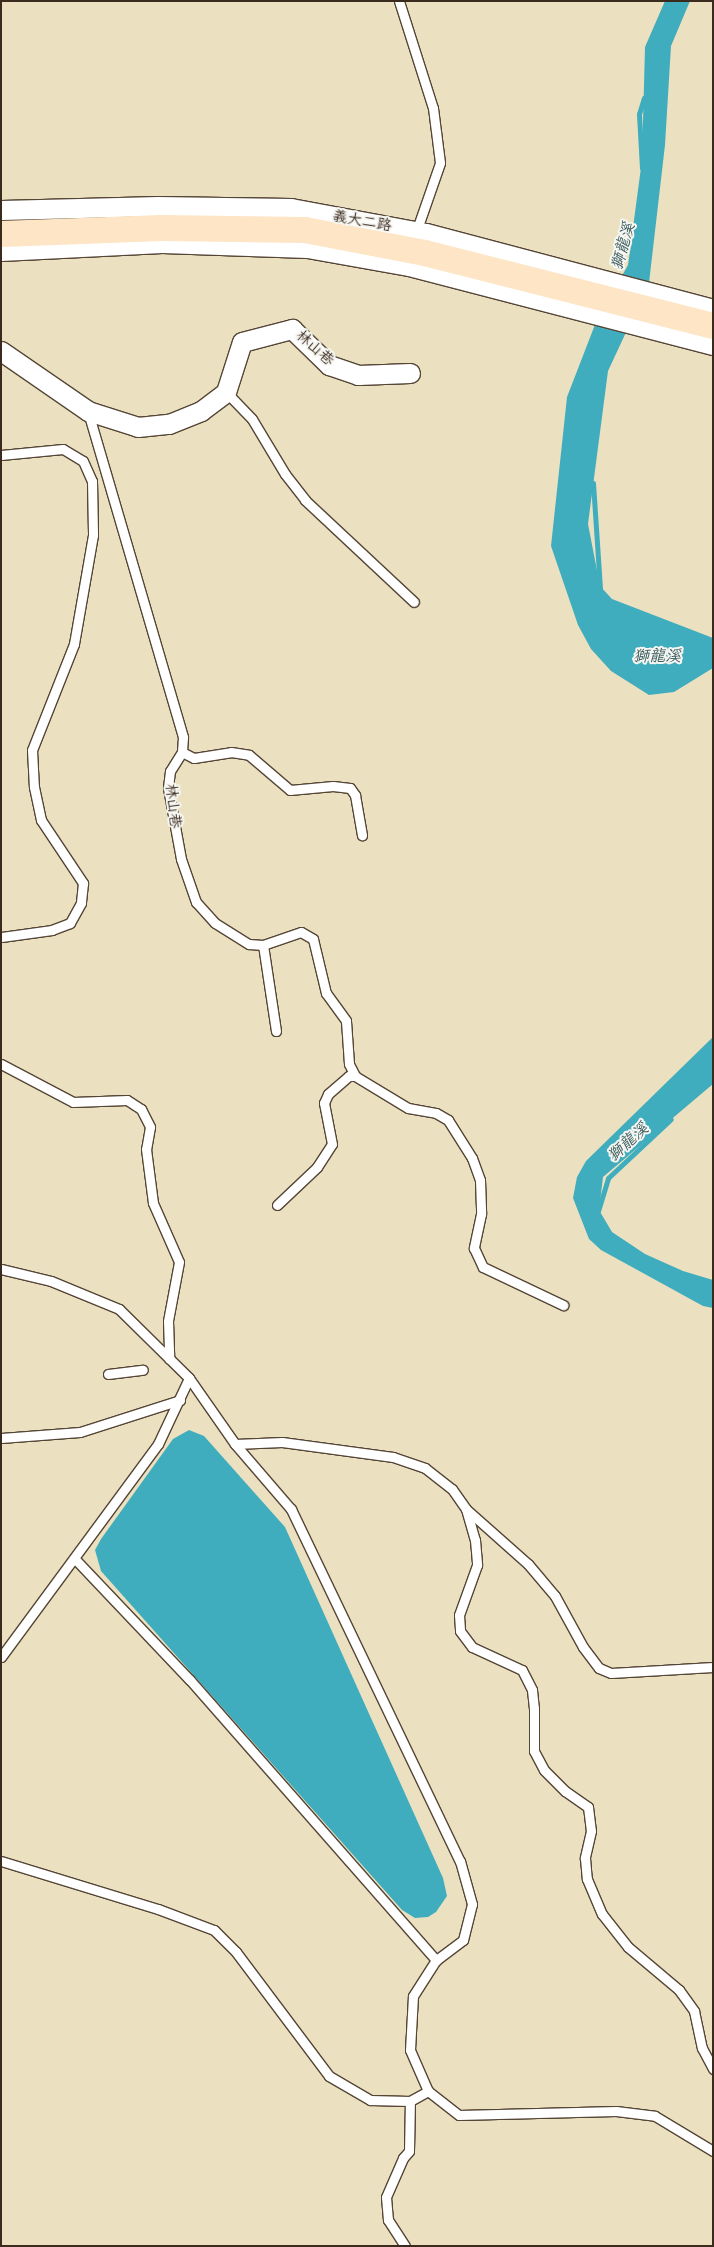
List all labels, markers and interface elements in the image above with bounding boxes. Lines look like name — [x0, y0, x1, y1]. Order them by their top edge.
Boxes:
street label: 義大二路 — [331, 207, 393, 235]
water label: 獅龍溪 — [607, 220, 639, 272]
street label: 林山巷 — [292, 326, 338, 370]
water label: 獅龍溪 — [633, 646, 681, 666]
street label: 林山巷 — [161, 783, 185, 829]
water label: 獅龍溪 — [604, 1119, 652, 1165]

